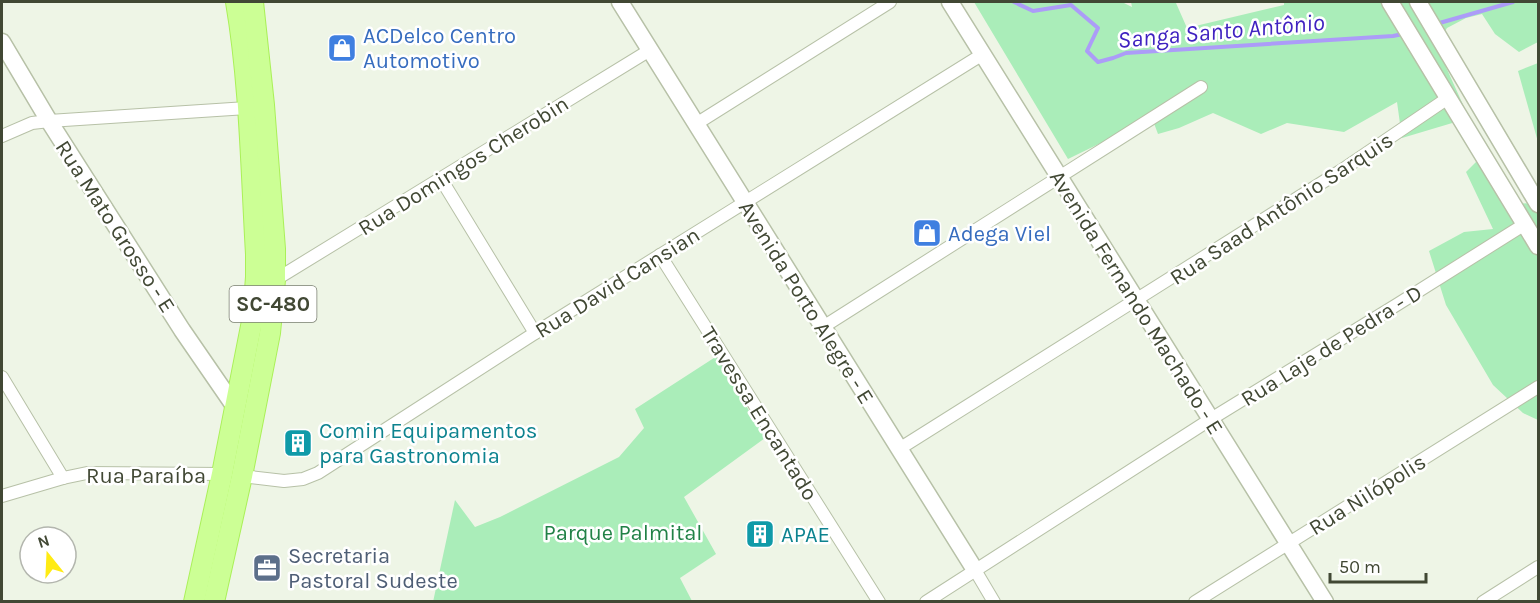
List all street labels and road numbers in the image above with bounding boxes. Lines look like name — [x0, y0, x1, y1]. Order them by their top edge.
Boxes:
street label: Rua Domingos Cherobin — [354, 90, 574, 241]
street label: Rua Saad Antônio Sarquis — [1165, 127, 1398, 291]
street label: Rua Mato Grosso - E — [50, 136, 181, 318]
street label: Avenida Fernando Machado - E — [1044, 166, 1228, 440]
street label: Avenida Porto Alegre - E — [733, 196, 879, 409]
street label: Rua David Cansian — [530, 222, 705, 344]
street label: Rua Laje de Pedra - D — [1236, 280, 1427, 412]
road number: SC-480 — [230, 286, 316, 322]
street label: Travessa Encantado — [695, 322, 823, 505]
street label: Rua Nilópolis — [1304, 449, 1431, 541]
street label: Rua Paraíba — [86, 463, 206, 489]

